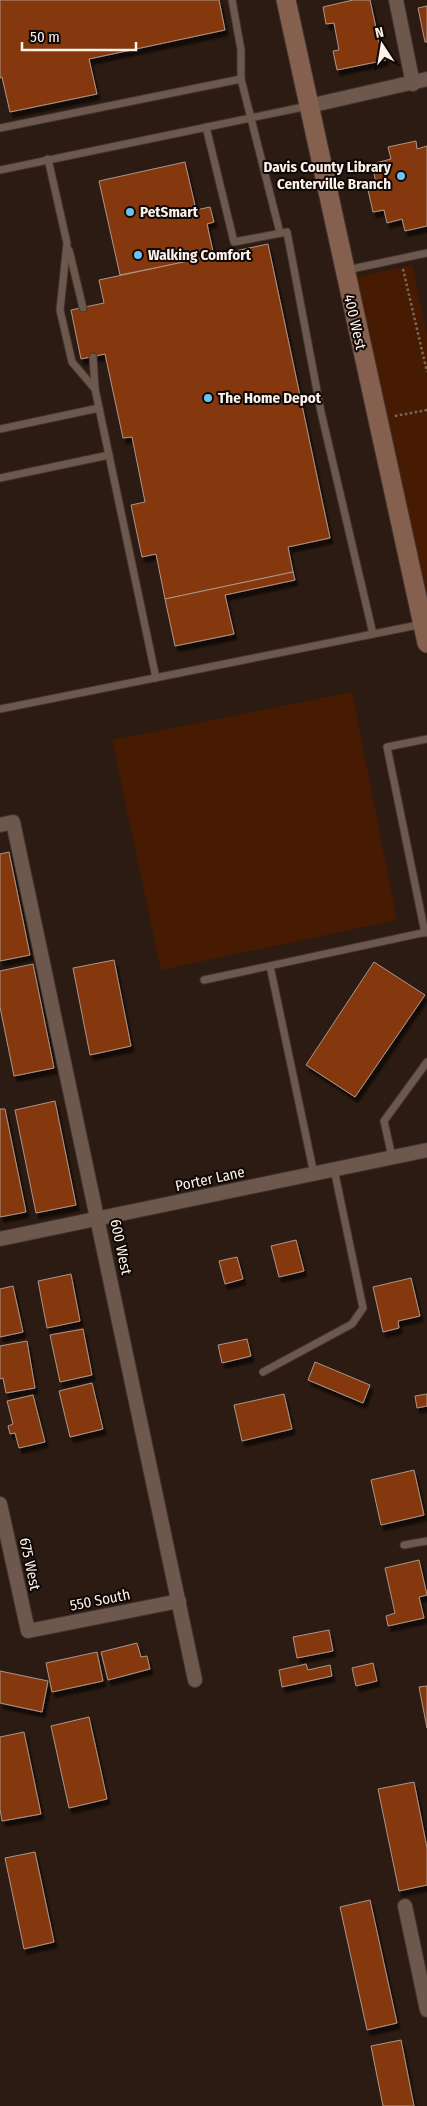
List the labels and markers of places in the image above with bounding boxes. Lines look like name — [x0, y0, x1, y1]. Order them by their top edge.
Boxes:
place label: Davis County Library Centerville Branch — [264, 158, 392, 193]
marker: Davis County Library Centerville Branch — [395, 170, 407, 182]
place label: PetSmart — [140, 203, 199, 221]
marker: PetSmart — [124, 206, 136, 218]
place label: Walking Comfort — [148, 246, 252, 264]
marker: Walking Comfort — [132, 249, 144, 261]
place label: The Home Depot — [218, 389, 322, 407]
marker: The Home Depot — [202, 392, 214, 404]

